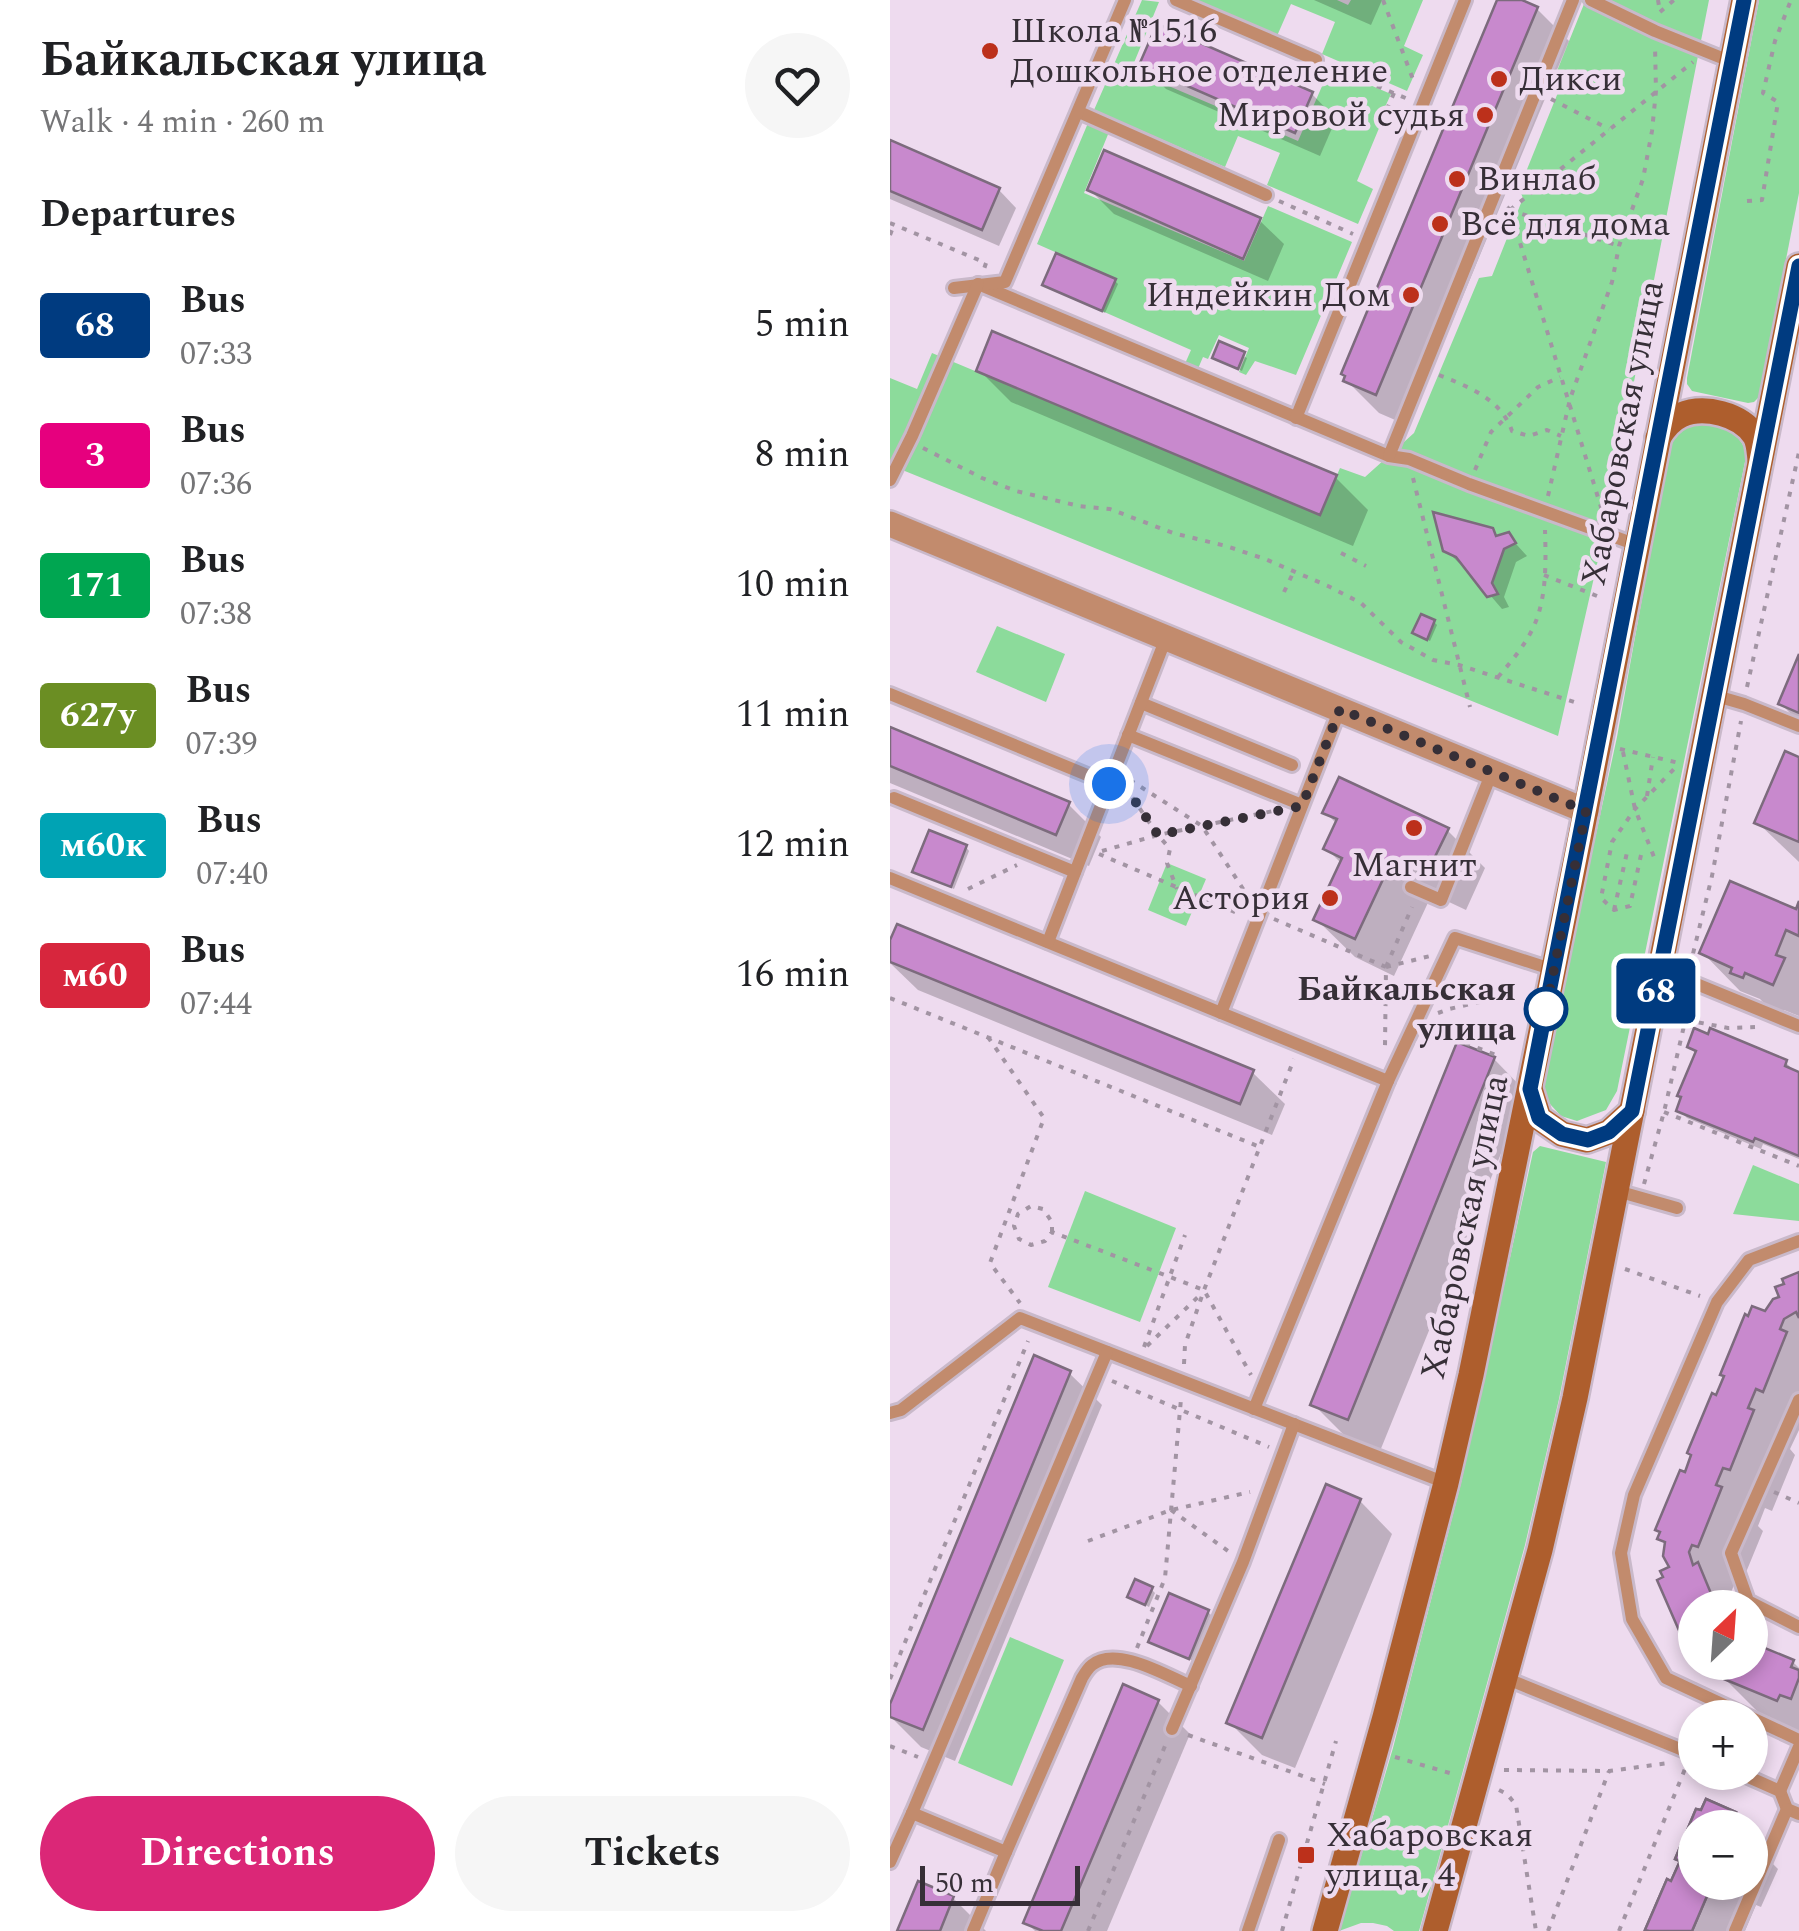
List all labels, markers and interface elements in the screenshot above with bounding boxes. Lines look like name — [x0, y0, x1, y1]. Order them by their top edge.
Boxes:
place label: Школа №1516 Дошкольное отделение — [1010, 5, 1388, 98]
text: Байкальская улица — [40, 24, 487, 97]
button: heart — [745, 33, 850, 138]
marker: Школа №1516 Дошкольное отделение — [979, 40, 1001, 62]
place label: Дикси — [1519, 53, 1622, 106]
marker: Дикси — [1488, 68, 1510, 90]
place label: Мировой судья — [1217, 89, 1465, 142]
text: Walk · 4 min · 260 m — [40, 98, 325, 147]
marker: Мировой судья — [1474, 104, 1496, 126]
place label: Винлаб — [1477, 153, 1597, 206]
marker: Винлаб — [1446, 168, 1468, 190]
text: Departures — [40, 186, 236, 244]
place label: Всё для дома — [1460, 198, 1670, 251]
marker: Всё для дома — [1429, 213, 1451, 235]
place label: Индейкин Дом — [1146, 269, 1391, 322]
text: Bus — [180, 272, 246, 330]
street label: Хабаровская улица — [1567, 276, 1679, 590]
marker: Индейкин Дом — [1400, 284, 1422, 306]
text: 5 min — [755, 296, 850, 354]
text: 68 — [75, 299, 115, 352]
text: 07:33 — [180, 330, 252, 379]
text: Bus — [180, 402, 246, 460]
text: 8 min — [755, 426, 850, 484]
text: 3 — [85, 429, 105, 482]
text: 07:36 — [180, 460, 252, 509]
text: Bus — [180, 532, 246, 590]
text: 10 min — [736, 556, 850, 614]
text: 171 — [66, 559, 124, 612]
text: 07:38 — [180, 590, 252, 639]
text: Bus — [186, 662, 251, 720]
text: 11 min — [736, 686, 850, 744]
text: 627у — [60, 689, 136, 742]
text: 07:39 — [186, 720, 258, 769]
your location — [1084, 759, 1134, 809]
text: Bus — [196, 792, 262, 850]
text: 12 min — [736, 816, 850, 874]
marker: Магнит — [1403, 817, 1425, 839]
text: м60к — [60, 819, 146, 872]
place label: Магнит — [1351, 839, 1477, 892]
text: 07:40 — [196, 850, 268, 899]
place label: Астория — [1172, 872, 1310, 925]
marker: Астория — [1319, 887, 1341, 909]
text: Bus — [180, 922, 246, 980]
text: 16 min — [736, 946, 850, 1004]
text: м60 — [62, 949, 128, 1002]
line badge: 68 — [1611, 958, 1701, 1024]
place label: Байкальская улица — [1297, 963, 1516, 1056]
text: 68 — [1636, 965, 1676, 1018]
text: 07:44 — [180, 980, 252, 1029]
marker: Байкальская улица — [1525, 988, 1567, 1030]
street label: Хабаровская улица — [1407, 1070, 1523, 1384]
north arrow — [1678, 1590, 1768, 1680]
map controls — [1678, 1590, 1768, 1900]
button: + — [1678, 1700, 1768, 1790]
button: Directions — [40, 1796, 435, 1911]
button: Tickets — [455, 1796, 850, 1911]
place label: Хабаровская улица, 4 — [1325, 1809, 1533, 1902]
button: − — [1678, 1810, 1768, 1900]
marker: Хабаровская улица, 4 — [1295, 1844, 1317, 1866]
scale bar — [920, 1861, 1080, 1906]
text: 50 m — [935, 1862, 994, 1905]

